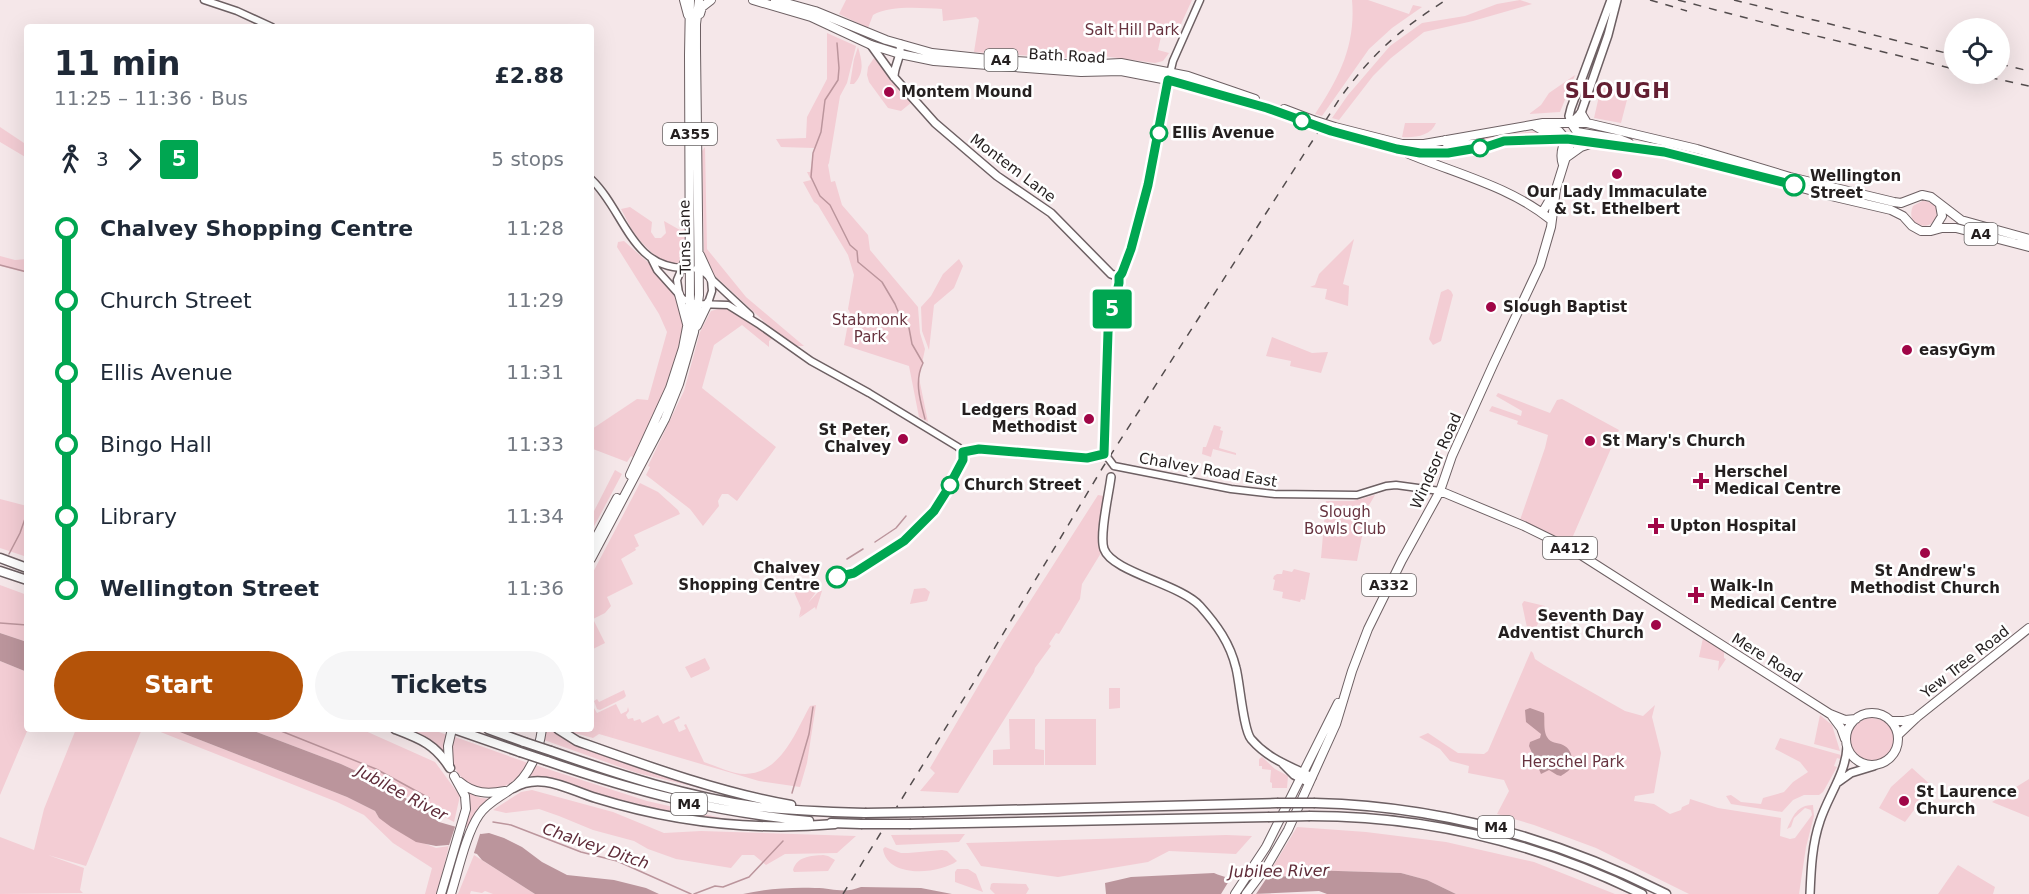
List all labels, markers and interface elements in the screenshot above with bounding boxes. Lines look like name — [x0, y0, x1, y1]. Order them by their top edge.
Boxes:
map controls — [1944, 18, 2010, 84]
button: locate — [1944, 18, 2010, 84]
park label: Salt Hill Park — [1085, 21, 1180, 39]
text: 11 min — [54, 44, 181, 83]
street label: Bath Road — [1028, 45, 1106, 67]
road number: A4 — [984, 49, 1018, 71]
text: £2.88 — [494, 63, 564, 88]
district label: SLOUGH — [1565, 79, 1671, 103]
place label: Montem Mound — [901, 83, 1032, 101]
marker: Montem Mound — [882, 85, 896, 99]
text: 11:25 – 11:36 · Bus — [54, 86, 248, 110]
unlabelled marker — [1293, 112, 1311, 130]
road number: A355 — [663, 123, 717, 145]
marker: Ellis Avenue — [1150, 124, 1168, 142]
place label: Ellis Avenue — [1172, 124, 1274, 142]
street label: Montem Lane — [967, 130, 1059, 206]
unlabelled marker — [1471, 139, 1489, 157]
icon: walk — [54, 143, 87, 176]
icon: forward — [118, 143, 151, 176]
text: 3 — [96, 147, 109, 171]
text: 5 — [172, 147, 186, 171]
text: 5 stops — [491, 147, 564, 171]
marker: Our Lady Immaculate & St. Ethelbert — [1610, 167, 1624, 181]
place label: Wellington Street — [1810, 167, 1901, 202]
marker: Wellington Street — [1783, 174, 1805, 196]
place label: Our Lady Immaculate & St. Ethelbert — [1527, 183, 1707, 218]
street label: Tuns Lane — [675, 199, 695, 276]
text: Chalvey Shopping Centre — [100, 216, 413, 241]
text: 11:28 — [506, 216, 564, 240]
road number: A4 — [1964, 223, 1998, 245]
text: Church Street — [100, 288, 252, 313]
text: 11:29 — [506, 288, 564, 312]
line badge: 5 — [1092, 290, 1132, 328]
text: 5 — [1105, 297, 1119, 321]
place label: Slough Baptist — [1503, 298, 1627, 316]
marker: Slough Baptist — [1484, 300, 1498, 314]
park label: Stabmonk Park — [832, 311, 908, 346]
place label: easyGym — [1919, 341, 1996, 359]
marker: easyGym — [1900, 343, 1914, 357]
text: Ellis Avenue — [100, 360, 232, 385]
text: 11:31 — [506, 360, 564, 384]
place label: Ledgers Road Methodist — [961, 401, 1077, 436]
street label: Windsor Road — [1407, 410, 1465, 512]
marker: Ledgers Road Methodist — [1082, 412, 1096, 426]
place label: St Peter, Chalvey — [818, 421, 891, 456]
text: Bingo Hall — [100, 432, 212, 457]
text: 11:33 — [506, 432, 564, 456]
marker: St Peter, Chalvey — [896, 432, 910, 446]
place label: St Mary's Church — [1602, 432, 1746, 450]
marker: St Mary's Church — [1583, 434, 1597, 448]
street label: Chalvey Road East — [1138, 449, 1279, 491]
place label: Herschel Medical Centre — [1714, 463, 1841, 498]
marker: Herschel Medical Centre — [1692, 472, 1710, 490]
marker: Church Street — [941, 476, 959, 494]
place label: Church Street — [964, 476, 1081, 494]
park label: Slough Bowls Club — [1304, 503, 1386, 538]
text: Library — [100, 504, 177, 529]
text: 11:34 — [506, 504, 564, 528]
marker: Upton Hospital — [1647, 517, 1665, 535]
place label: Upton Hospital — [1670, 517, 1796, 535]
road number: A412 — [1543, 537, 1597, 559]
marker: St Andrew's Methodist Church — [1918, 546, 1932, 560]
place label: Chalvey Shopping Centre — [678, 559, 820, 594]
place label: St Andrew's Methodist Church — [1850, 562, 2000, 597]
marker: Chalvey Shopping Centre — [826, 566, 848, 588]
road number: A332 — [1362, 574, 1416, 596]
text: Wellington Street — [100, 576, 319, 601]
text: 11:36 — [506, 576, 564, 600]
place label: Walk-In Medical Centre — [1710, 577, 1837, 612]
marker: Walk-In Medical Centre — [1687, 586, 1705, 604]
place label: Seventh Day Adventist Church — [1498, 607, 1644, 642]
marker: Seventh Day Adventist Church — [1649, 618, 1663, 632]
street label: Yew Tree Road — [1916, 622, 2013, 703]
street label: Mere Road — [1728, 629, 1806, 687]
button: Start — [54, 651, 303, 720]
button: Tickets — [315, 651, 564, 720]
park label: Herschel Park — [1522, 753, 1625, 771]
water label: Jubilee River — [351, 760, 452, 826]
place label: St Laurence Church — [1916, 783, 2017, 818]
road number: M4 — [671, 793, 707, 815]
marker: St Laurence Church — [1897, 794, 1911, 808]
road number: M4 — [1478, 816, 1514, 838]
water label: Chalvey Ditch — [540, 819, 652, 873]
water label: Jubilee River — [1226, 861, 1331, 881]

